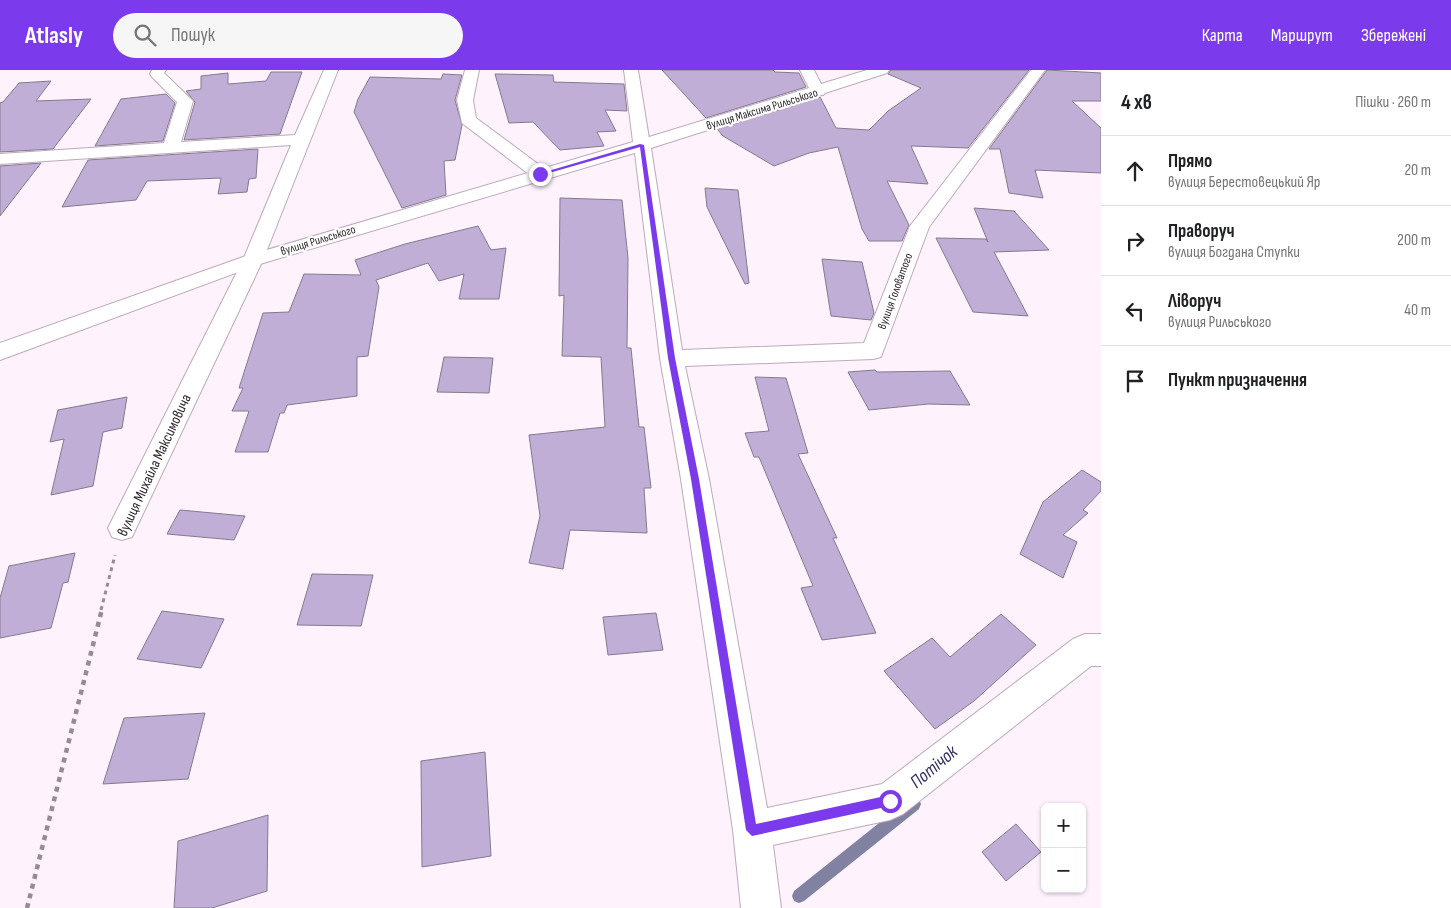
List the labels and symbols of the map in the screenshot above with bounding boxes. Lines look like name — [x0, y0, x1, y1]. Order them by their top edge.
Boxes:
street label: вулиця Максима Рильського — [705, 85, 820, 134]
route end — [529, 163, 552, 186]
street label: вулиця Рильського — [279, 222, 357, 259]
street label: вулиця Головатого — [875, 251, 916, 331]
street label: вулиця Михайла Максимовича — [113, 391, 196, 539]
water label: Потічок — [906, 740, 963, 794]
route start — [879, 790, 902, 813]

